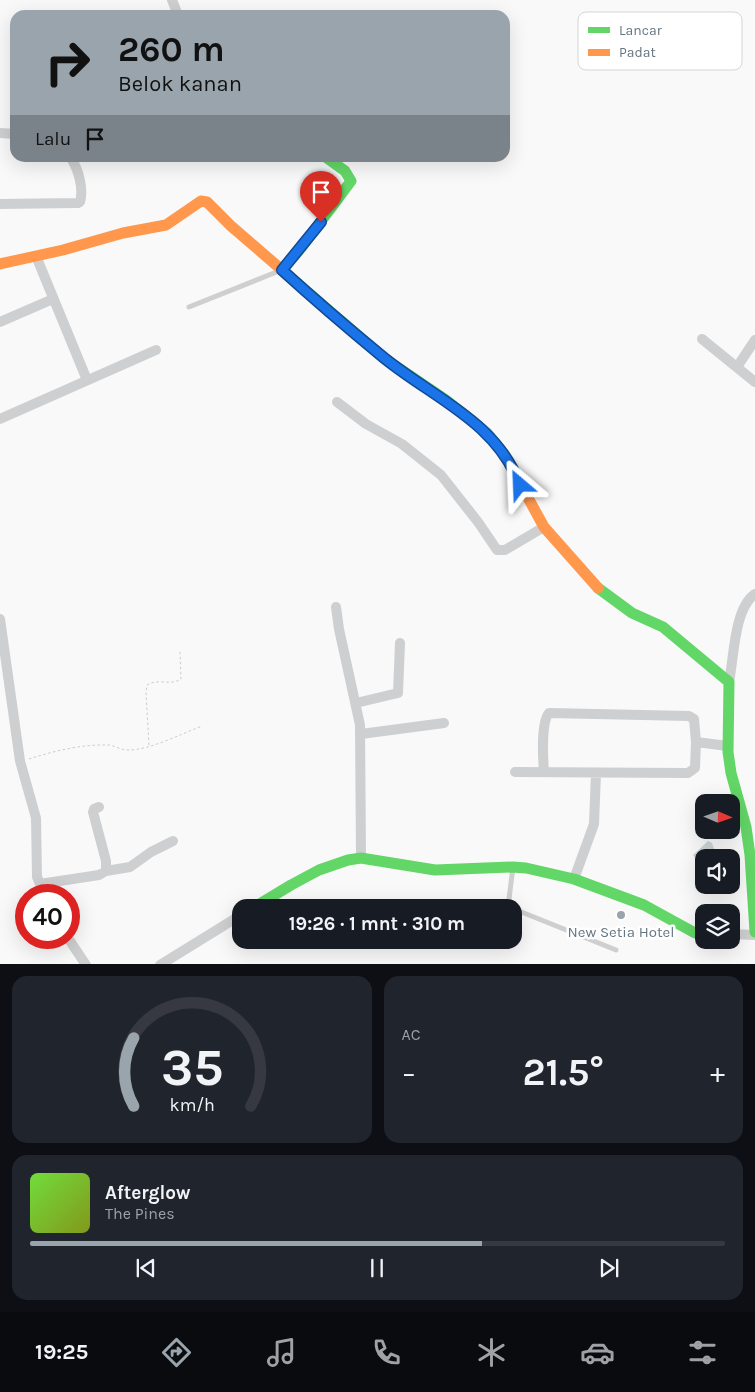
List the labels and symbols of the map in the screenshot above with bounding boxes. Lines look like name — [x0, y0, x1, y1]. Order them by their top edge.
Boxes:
legend — [578, 12, 742, 70]
text: Lancar — [619, 22, 663, 39]
text: Padat — [619, 44, 656, 61]
pin — [300, 171, 342, 222]
position arrow — [493, 458, 545, 510]
north arrow — [695, 794, 740, 839]
speed limit sign: 40 — [15, 884, 80, 949]
marker: New Setia Hotel — [615, 909, 627, 921]
place label: New Setia Hotel — [568, 923, 674, 941]

